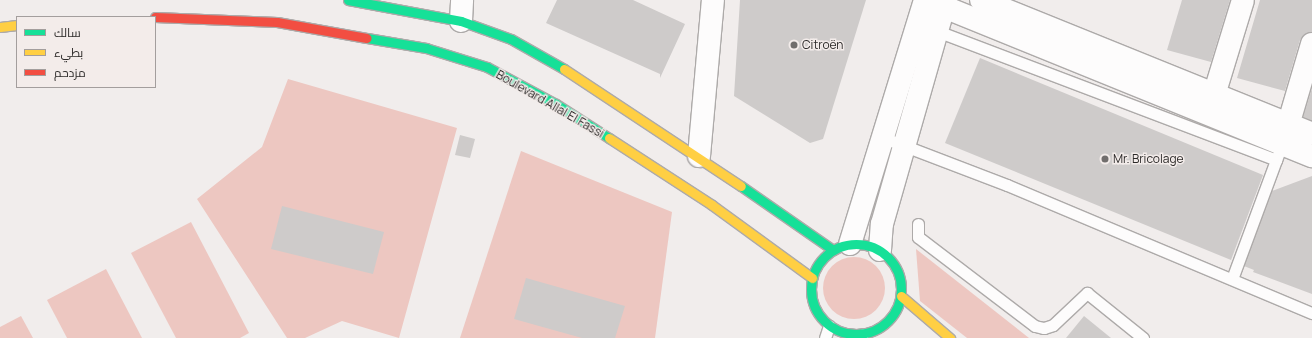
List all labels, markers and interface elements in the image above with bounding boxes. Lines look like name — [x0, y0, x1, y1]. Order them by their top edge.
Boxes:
legend — [16, 16, 156, 88]
text: سالك — [54, 24, 81, 41]
place label: Citroën — [802, 38, 843, 52]
marker: Citroën — [789, 40, 799, 50]
text: بطيء — [54, 44, 83, 61]
text: مزدحم — [54, 64, 86, 81]
street label: Boulevard Allal El Fassi — [493, 67, 607, 141]
place label: Mr. Bricolage — [1113, 152, 1184, 166]
marker: Mr. Bricolage — [1100, 154, 1110, 164]

